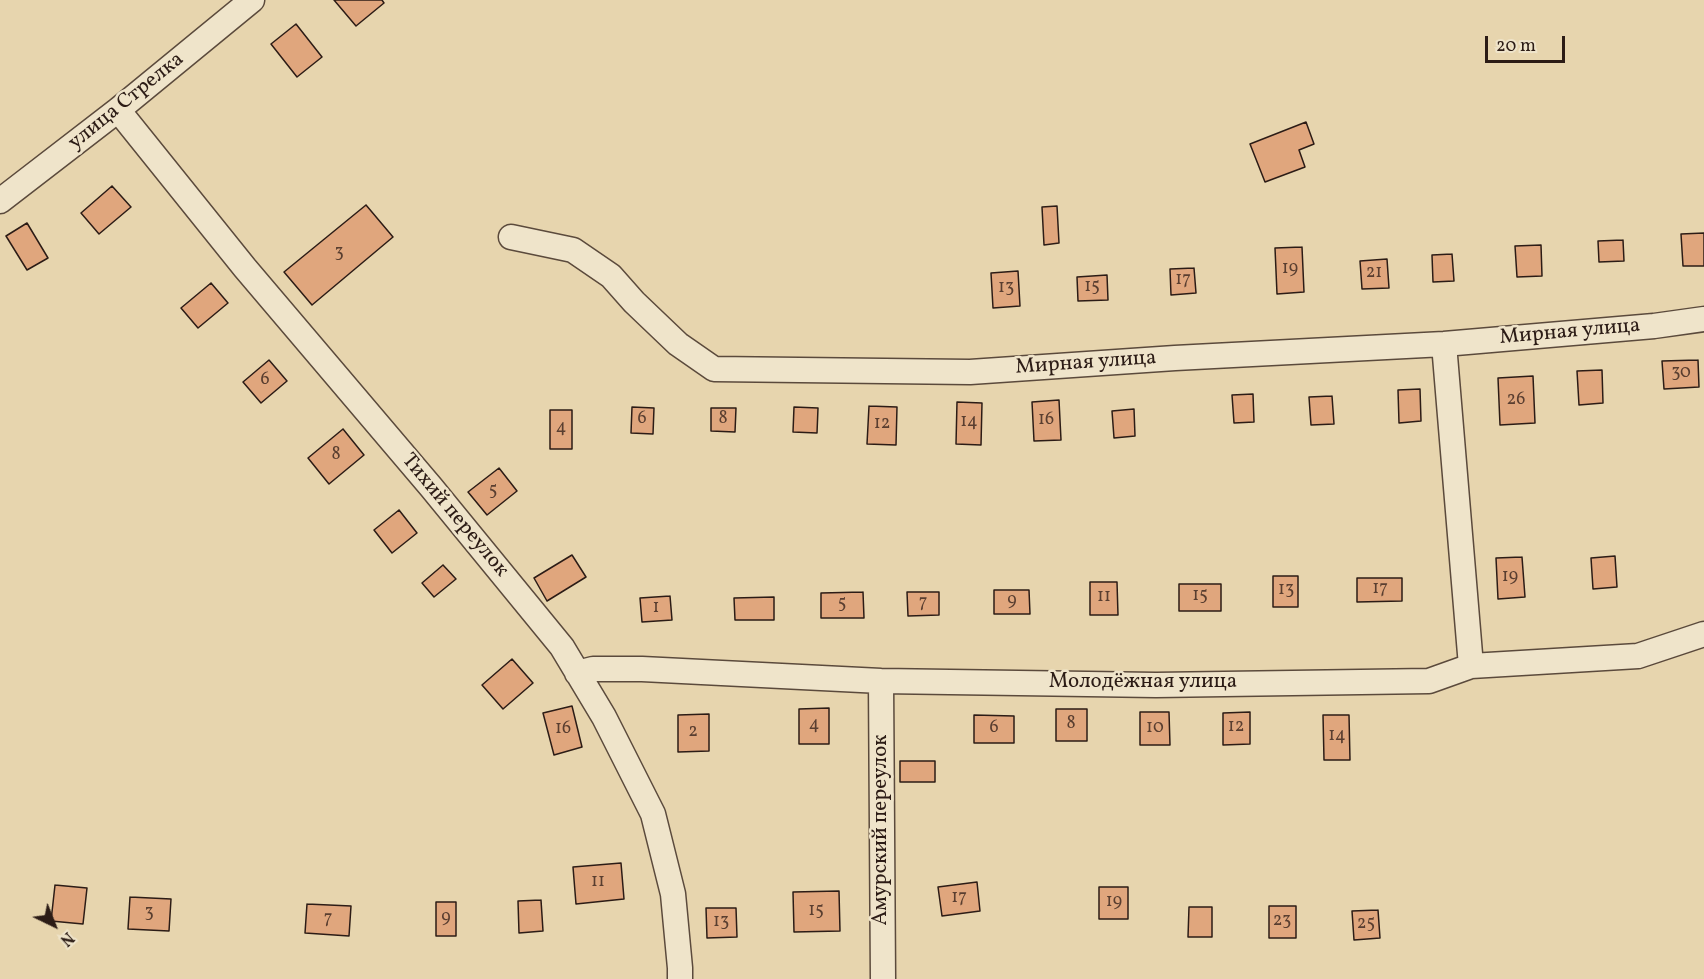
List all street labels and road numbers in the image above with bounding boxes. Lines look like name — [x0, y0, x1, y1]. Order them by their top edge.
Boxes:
street label: улица Стрелка — [64, 48, 190, 156]
street label: Мирная улица — [1499, 314, 1641, 352]
street label: Мирная улица — [1015, 347, 1157, 381]
street label: Тихий переулок — [395, 449, 513, 583]
street label: Молодёжная улица — [1049, 670, 1237, 696]
street label: Амурский переулок — [869, 734, 895, 926]

